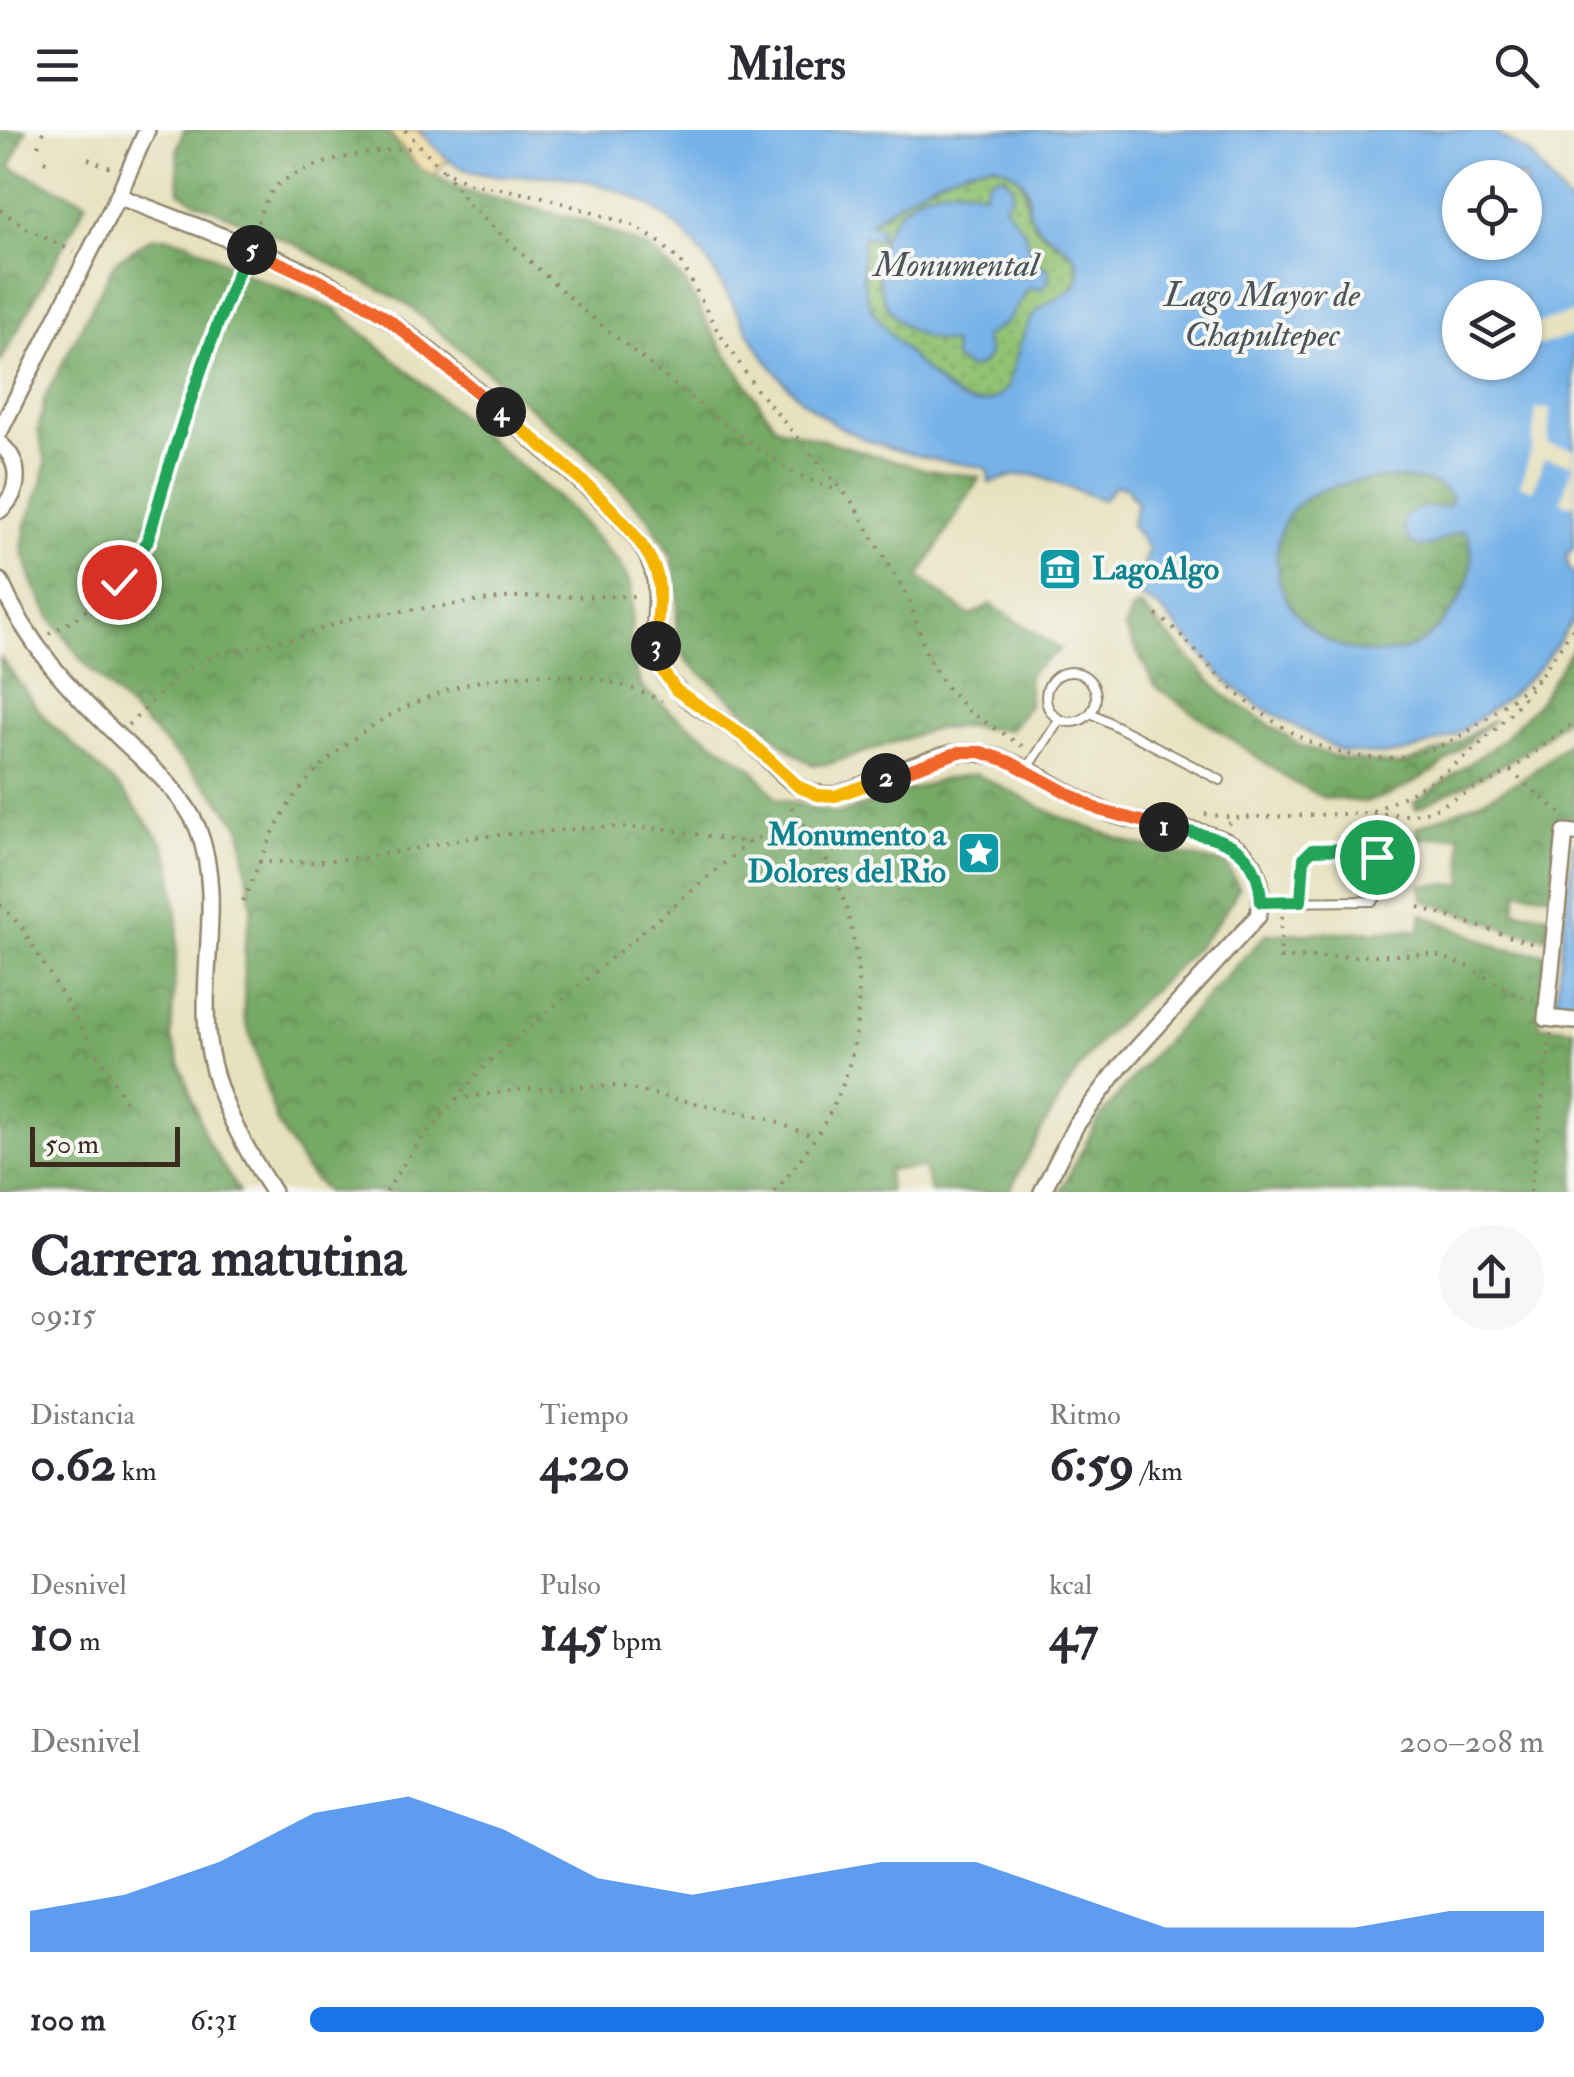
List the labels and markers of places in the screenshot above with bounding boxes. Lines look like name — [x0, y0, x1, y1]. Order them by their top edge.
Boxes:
pin: 5 — [227, 225, 277, 275]
pin: 4 — [476, 387, 526, 437]
pin — [77, 540, 162, 625]
museum icon: LagoAlgo — [1037, 546, 1083, 592]
place label: LagoAlgo — [1092, 549, 1219, 589]
pin: 3 — [631, 621, 681, 671]
pin: 2 — [861, 753, 911, 803]
pin: 1 — [1139, 802, 1189, 852]
place label: Monumento a Dolores del Rio — [748, 815, 947, 892]
pin — [1335, 815, 1420, 900]
place icon: Monumento a Dolores del Rio — [956, 830, 1002, 876]

